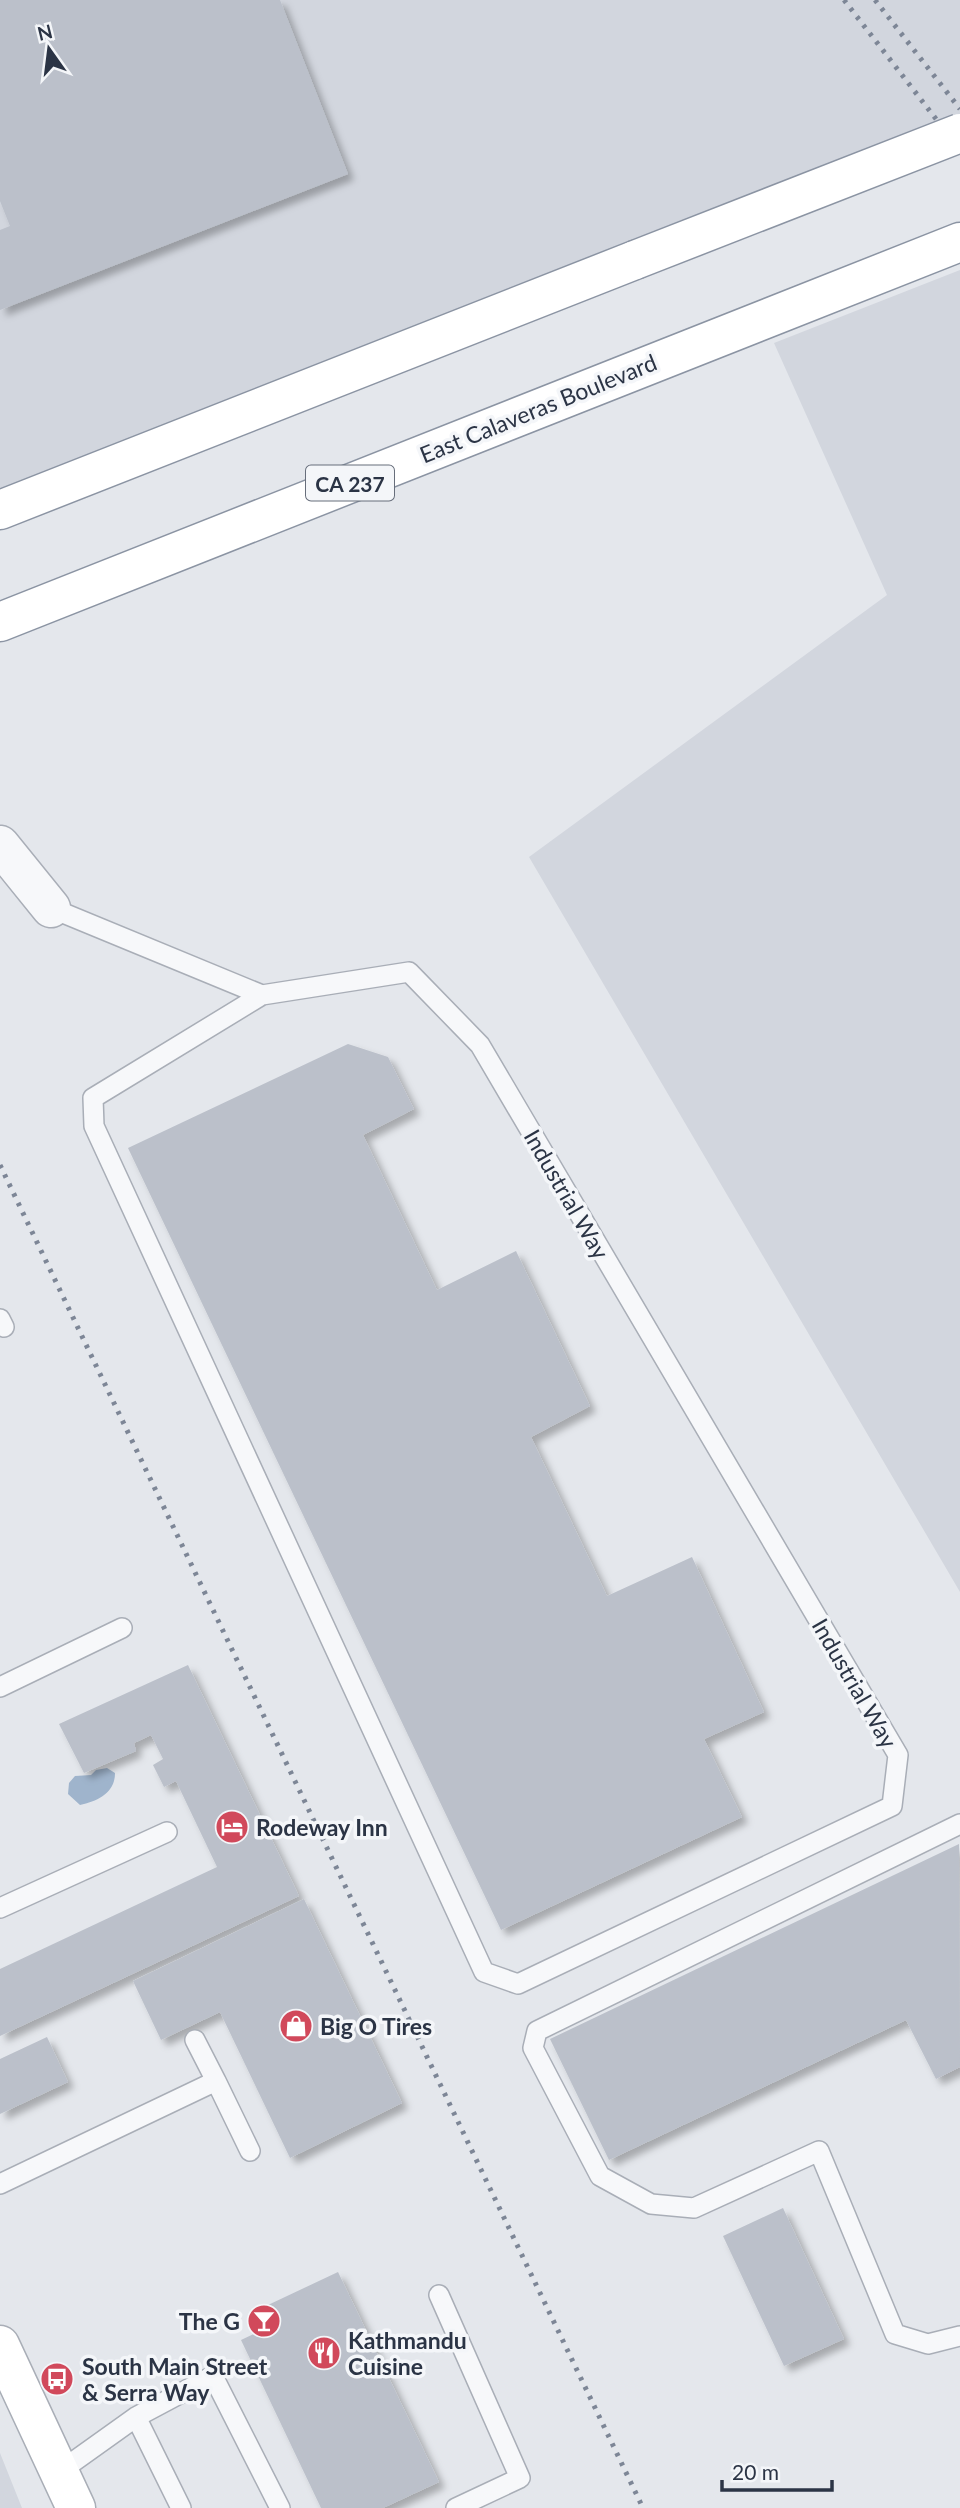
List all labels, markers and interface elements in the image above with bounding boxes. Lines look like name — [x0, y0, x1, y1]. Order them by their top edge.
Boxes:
north arrow — [14, 14, 84, 84]
text: N — [35, 19, 55, 45]
street label: East Calaveras Boulevard — [415, 348, 661, 468]
road number: CA 237 — [306, 466, 394, 500]
street label: Industrial Way — [519, 1124, 615, 1264]
street label: Industrial Way — [807, 1613, 903, 1753]
hotel icon: Rodeway Inn — [213, 1808, 251, 1846]
place label: Rodeway Inn — [256, 1813, 388, 1841]
shop icon: Big O Tires — [277, 2007, 315, 2045]
place label: Big O Tires — [320, 2012, 432, 2040]
bar icon: The G — [245, 2302, 283, 2340]
place label: The G — [179, 2307, 240, 2335]
place label: Kathmandu Cuisine — [348, 2326, 467, 2380]
restaurant icon: Kathmandu Cuisine — [305, 2334, 343, 2372]
place label: South Main Street & Serra Way — [82, 2352, 268, 2406]
bus stop icon: South Main Street & Serra Way — [38, 2360, 76, 2398]
scale bar — [722, 2448, 832, 2492]
text: 20 m — [732, 2459, 779, 2484]

